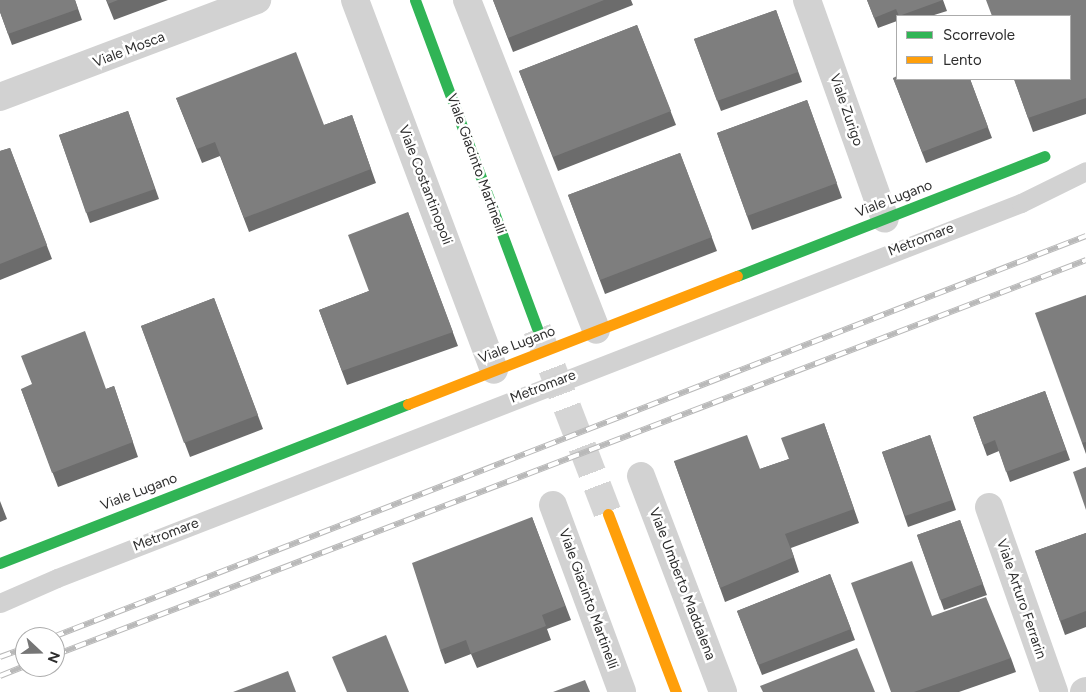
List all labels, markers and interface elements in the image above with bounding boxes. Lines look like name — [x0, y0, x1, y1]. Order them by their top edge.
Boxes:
legend — [896, 15, 1071, 80]
text: Scorrevole — [943, 26, 1015, 44]
street label: Viale Mosca — [91, 29, 167, 71]
text: Lento — [943, 51, 982, 69]
street label: Viale Zurigo — [826, 72, 866, 148]
street label: Viale Giacinto Martinelli — [443, 92, 509, 236]
street label: Viale Costantinopoli — [395, 123, 455, 247]
street label: Viale Lugano — [853, 177, 935, 221]
street label: Metromare — [886, 220, 956, 260]
street label: Viale Lugano — [476, 323, 558, 367]
street label: Metromare — [508, 367, 578, 407]
street label: Viale Lugano — [98, 470, 180, 514]
street label: Viale Umberto Maddalena — [645, 506, 719, 662]
street label: Metromare — [131, 515, 201, 555]
street label: Viale Giacinto Martinelli — [555, 527, 621, 671]
street label: Viale Arturo Ferrarin — [993, 537, 1049, 661]
north arrow — [15, 627, 65, 677]
text: N — [44, 649, 63, 665]

